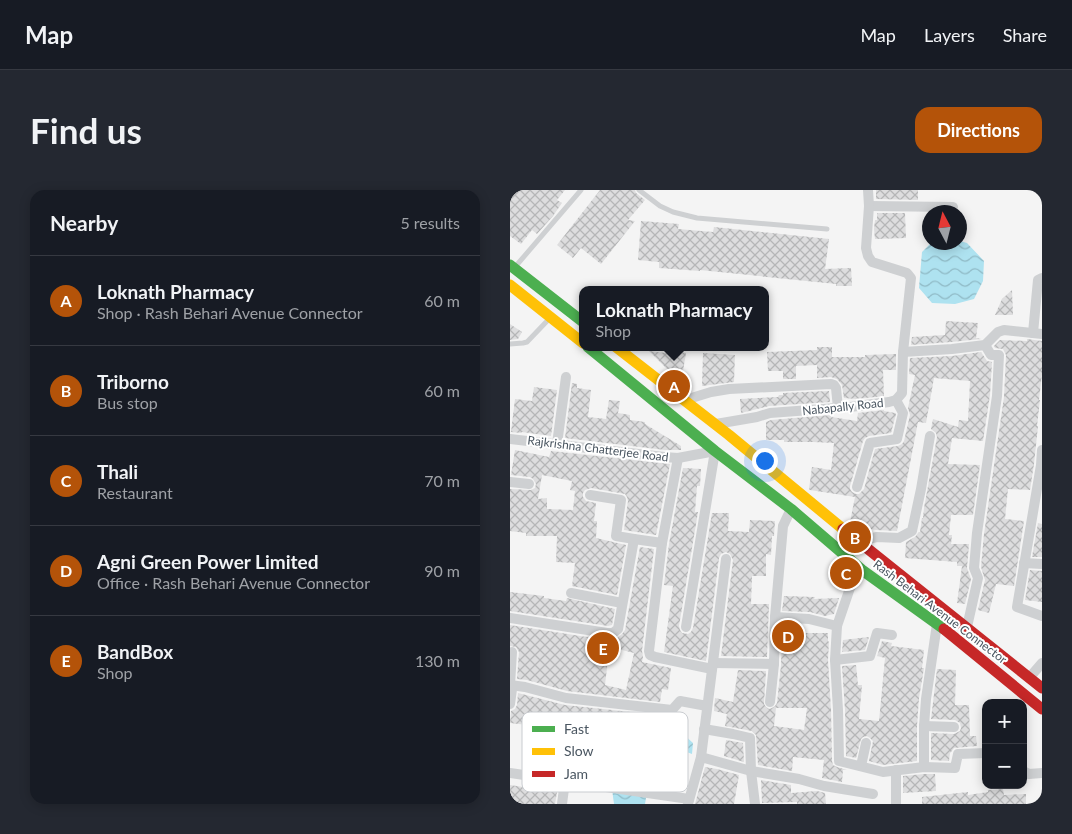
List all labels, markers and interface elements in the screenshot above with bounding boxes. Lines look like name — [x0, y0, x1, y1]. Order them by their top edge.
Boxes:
text: Map — [25, 20, 73, 49]
text: Map — [860, 24, 896, 46]
text: Layers — [924, 24, 975, 46]
text: Share — [1003, 24, 1047, 46]
button: Directions — [915, 107, 1042, 153]
text: Find us — [30, 109, 142, 151]
north arrow — [922, 205, 967, 250]
text: Nearby — [50, 210, 118, 235]
text: 5 results — [400, 213, 460, 232]
text: Loknath Pharmacy — [97, 280, 254, 303]
popup — [579, 286, 769, 351]
text: A — [60, 291, 72, 310]
text: 60 m — [424, 291, 460, 310]
text: Loknath Pharmacy — [596, 298, 753, 321]
text: Shop · Rash Behari Avenue Connector — [97, 303, 363, 322]
text: Shop — [596, 321, 631, 340]
pin: A — [658, 367, 690, 405]
text: Triborno — [97, 370, 169, 393]
text: B — [61, 381, 71, 400]
text: 60 m — [424, 381, 460, 400]
text: Bus stop — [97, 393, 158, 412]
street label: Nabapally Road — [802, 395, 884, 418]
street label: Rajkrishna Chatterjee Road — [527, 432, 669, 465]
your location — [752, 448, 778, 474]
text: Thali — [97, 460, 138, 483]
text: C — [61, 471, 71, 490]
text: 70 m — [424, 471, 460, 490]
text: Restaurant — [97, 483, 173, 502]
pin: B — [839, 518, 871, 556]
text: Agni Green Power Limited — [97, 550, 318, 573]
pin: C — [830, 554, 862, 592]
street label: Rash Behari Avenue Connector — [871, 556, 1011, 667]
text: D — [60, 561, 72, 580]
text: 90 m — [424, 561, 460, 580]
text: Office · Rash Behari Avenue Connector — [97, 573, 370, 592]
pin: D — [772, 617, 804, 655]
pin: E — [587, 629, 619, 667]
text: BandBox — [97, 640, 173, 663]
text: E — [61, 651, 71, 670]
text: 130 m — [415, 651, 460, 670]
text: Shop — [97, 663, 133, 682]
map controls — [982, 699, 1027, 789]
button: + — [982, 699, 1027, 744]
legend — [522, 712, 688, 792]
text: Fast — [564, 720, 589, 737]
text: Slow — [564, 742, 594, 759]
button: − — [982, 744, 1027, 789]
text: Jam — [564, 765, 588, 782]

